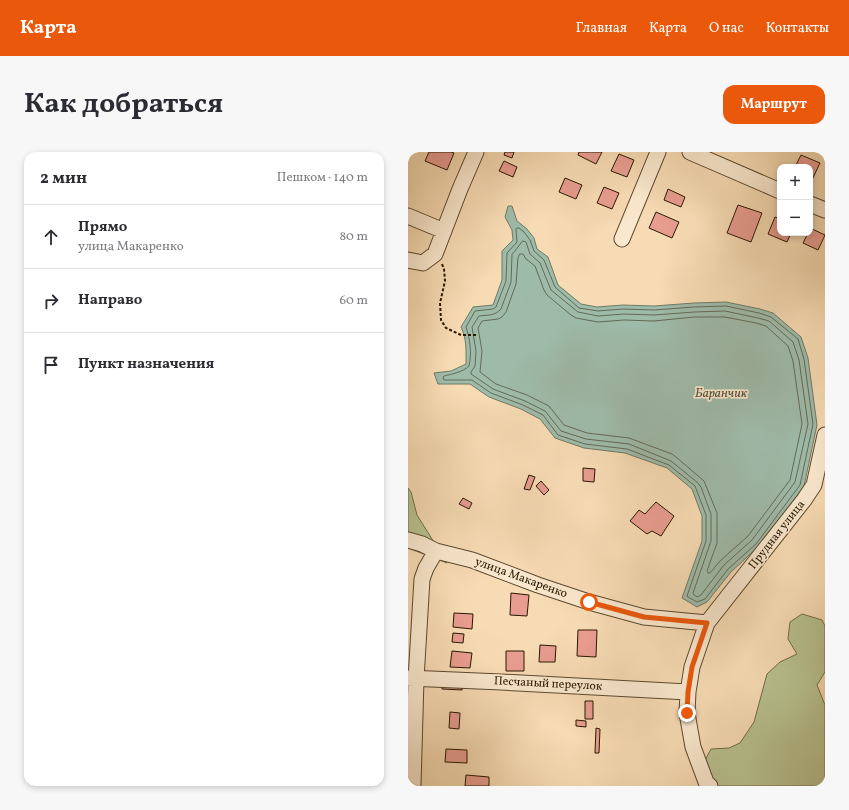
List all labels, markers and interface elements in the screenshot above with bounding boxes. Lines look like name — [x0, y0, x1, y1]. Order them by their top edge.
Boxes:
text: Карта — [20, 15, 77, 41]
text: Главная — [576, 19, 627, 38]
text: Карта — [649, 19, 687, 38]
text: О нас — [709, 19, 744, 38]
text: Контакты — [766, 19, 829, 38]
text: Как добраться — [24, 85, 223, 124]
button: Маршрут — [723, 85, 825, 124]
map controls — [777, 164, 813, 236]
button: + — [777, 164, 813, 200]
text: 2 мин — [40, 167, 87, 190]
text: Пешком · 140 m — [277, 169, 368, 187]
button: − — [777, 200, 813, 236]
text: Прямо — [78, 217, 127, 238]
icon: ahead — [40, 226, 62, 248]
text: 80 m — [339, 228, 368, 246]
text: улица Макаренко — [78, 238, 184, 256]
icon: right — [40, 290, 62, 312]
text: Направо — [78, 290, 142, 311]
text: 60 m — [340, 292, 368, 310]
icon: arrive — [40, 354, 62, 376]
text: Пункт назначения — [78, 354, 214, 375]
water label: Баранчик — [695, 385, 748, 403]
street label: Прудная улица — [745, 497, 809, 573]
street label: улица Макаренко — [472, 554, 570, 602]
route start — [580, 593, 598, 611]
street label: Песчаный переулок — [493, 673, 603, 695]
route end — [678, 704, 696, 722]

